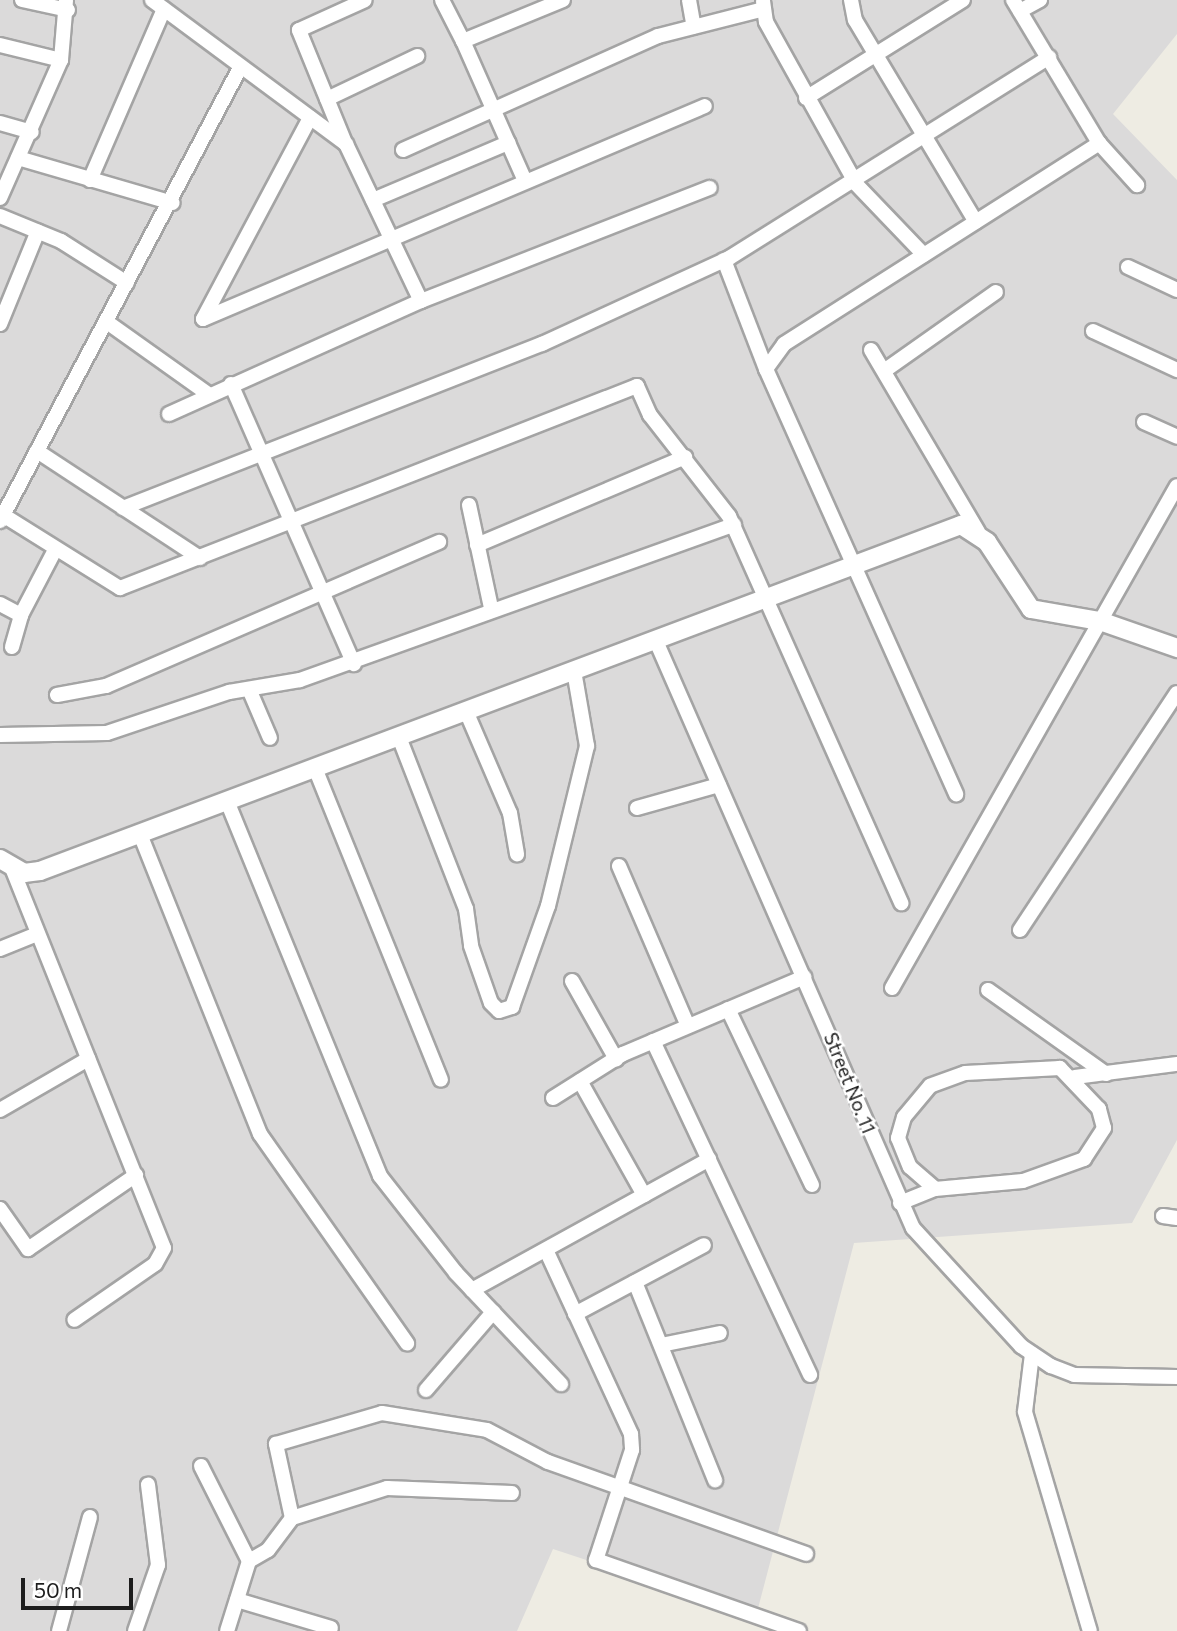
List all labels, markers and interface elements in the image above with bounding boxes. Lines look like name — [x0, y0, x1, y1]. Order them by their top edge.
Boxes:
street label: Street No. 11 — [819, 1029, 881, 1137]
scale bar — [24, 1564, 136, 1608]
text: 50 m — [34, 1577, 82, 1602]

